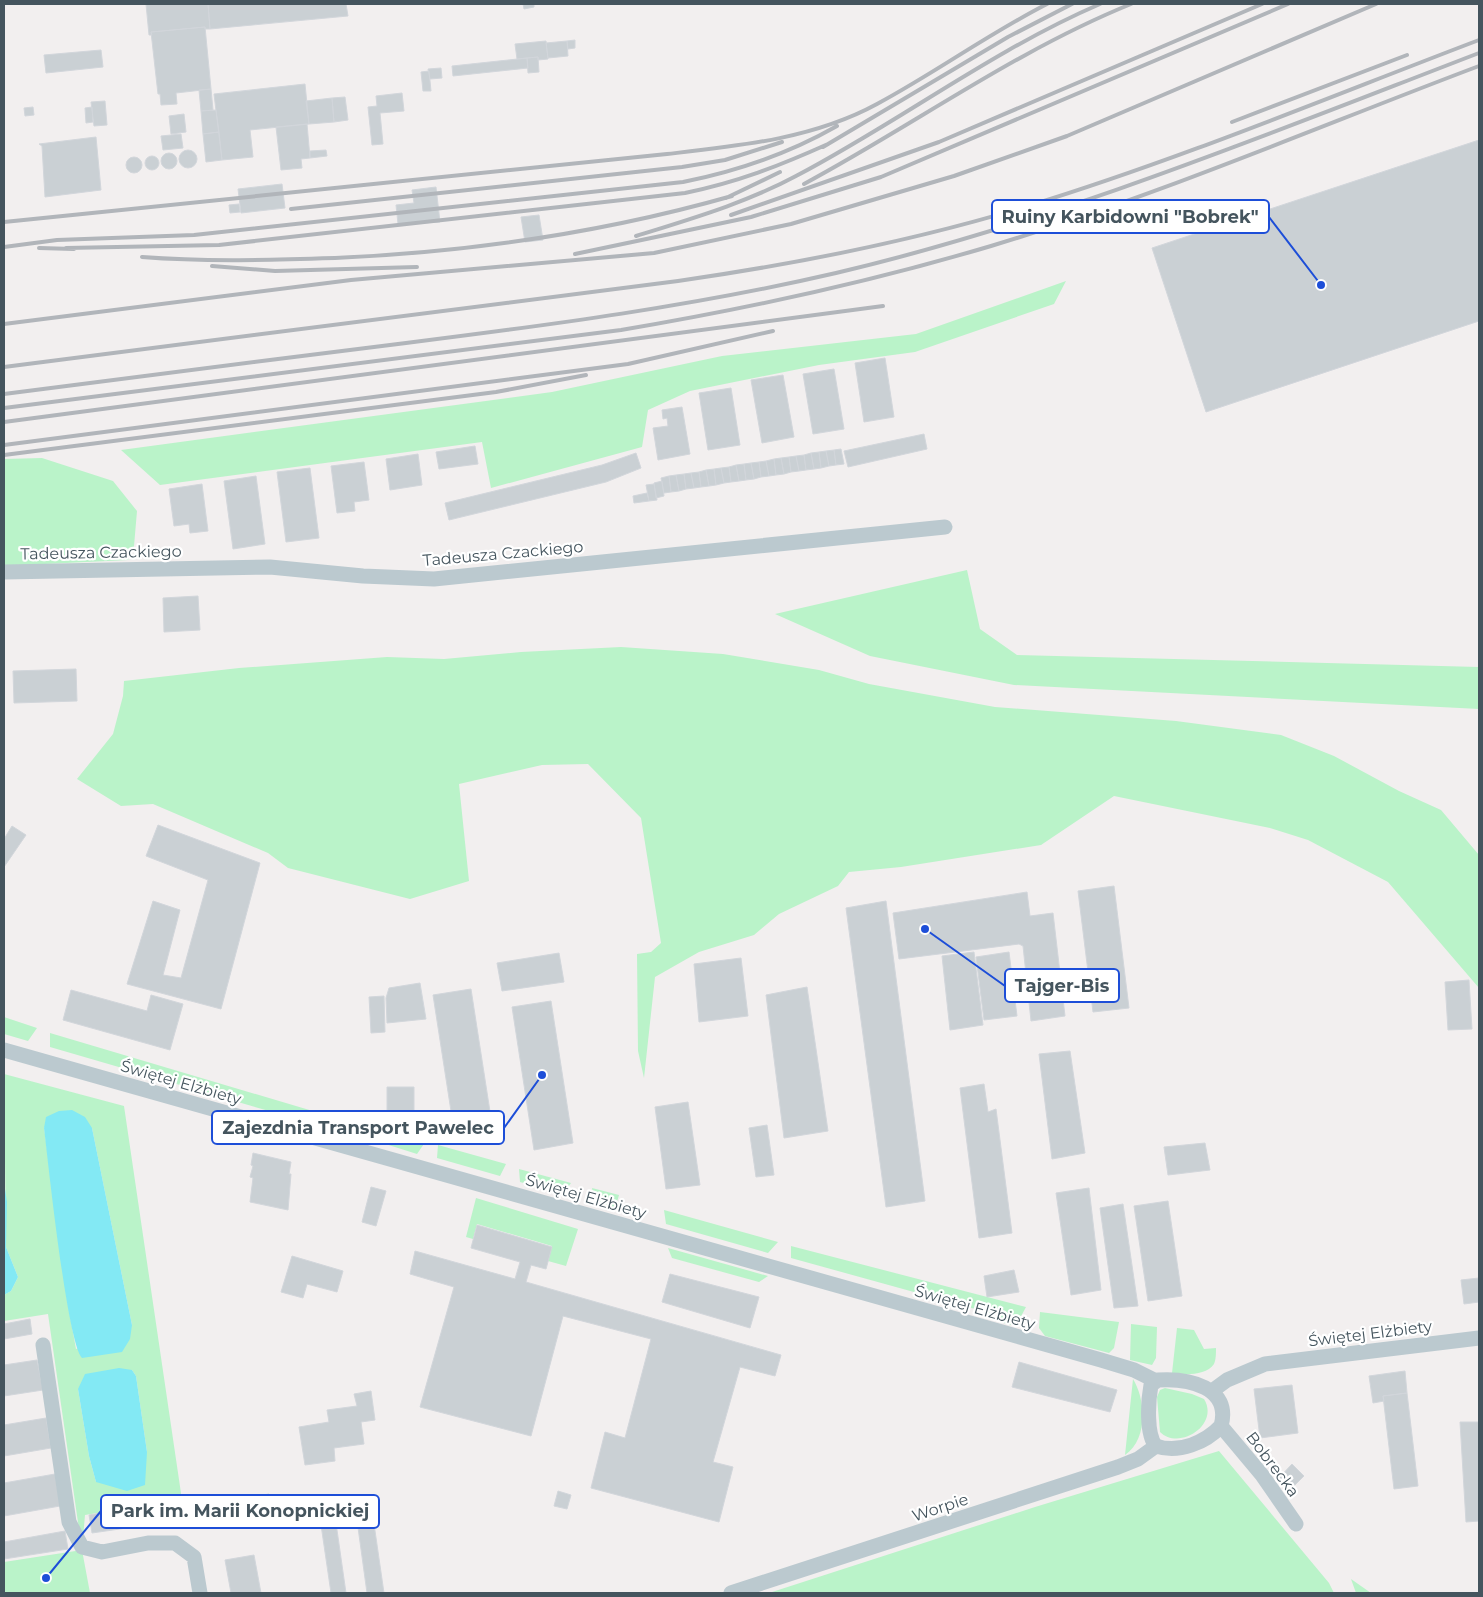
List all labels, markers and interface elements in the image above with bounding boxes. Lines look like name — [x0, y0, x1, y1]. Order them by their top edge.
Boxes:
callout: Ruiny Karbidowni "Bobrek" — [992, 200, 1269, 233]
text: Ruiny Karbidowni "Bobrek" — [1001, 206, 1259, 228]
street label: Tadeusza Czackiego — [422, 537, 584, 570]
street label: Tadeusza Czackiego — [20, 542, 182, 563]
callout: Tajger-Bis — [1005, 969, 1119, 1002]
text: Tajger-Bis — [1015, 975, 1110, 997]
street label: Świętej Elżbiety — [118, 1056, 244, 1109]
callout: Zajezdnia Transport Pawelec — [212, 1111, 504, 1144]
text: Zajezdnia Transport Pawelec — [222, 1117, 494, 1139]
street label: Świętej Elżbiety — [523, 1170, 649, 1223]
street label: Świętej Elżbiety — [912, 1281, 1038, 1334]
street label: Świętej Elżbiety — [1307, 1316, 1433, 1351]
street label: Bobrecka — [1242, 1428, 1303, 1501]
street label: Worpie — [910, 1489, 971, 1525]
callout: Park im. Marii Konopnickiej — [101, 1495, 379, 1528]
text: Park im. Marii Konopnickiej — [111, 1500, 369, 1522]

